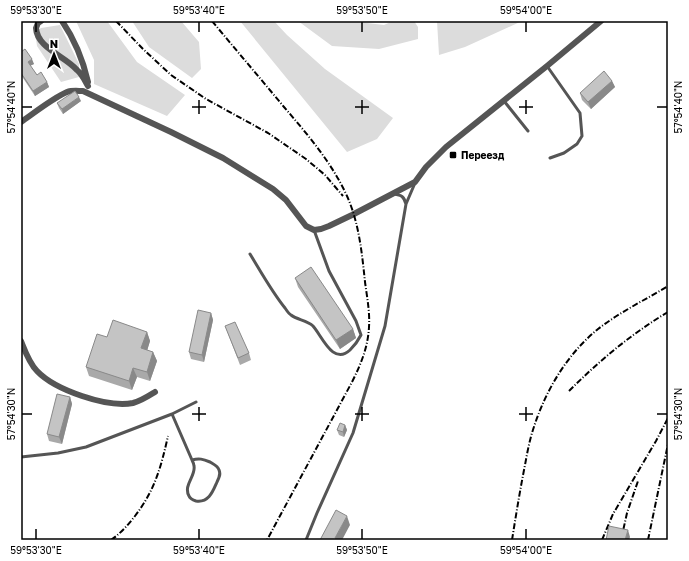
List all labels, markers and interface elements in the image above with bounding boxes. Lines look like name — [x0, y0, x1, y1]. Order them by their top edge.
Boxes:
text: 59°53'30"E — [10, 4, 62, 16]
text: 59°53'40"E — [173, 4, 225, 16]
text: 59°53'50"E — [336, 4, 388, 16]
text: 59°54'00"E — [500, 4, 552, 16]
north arrow — [34, 34, 74, 74]
text: N — [50, 37, 58, 50]
text: 57°54'40"N — [5, 81, 17, 133]
text: 57°54'40"N — [672, 81, 684, 133]
place label: Переезд — [461, 149, 505, 161]
marker: Переезд — [448, 150, 458, 160]
text: 57°54'30"N — [5, 388, 17, 440]
text: 57°54'30"N — [672, 388, 684, 440]
text: 59°53'30"E — [10, 544, 62, 556]
text: 59°53'40"E — [173, 544, 225, 556]
text: 59°53'50"E — [336, 544, 388, 556]
text: 59°54'00"E — [500, 544, 552, 556]

